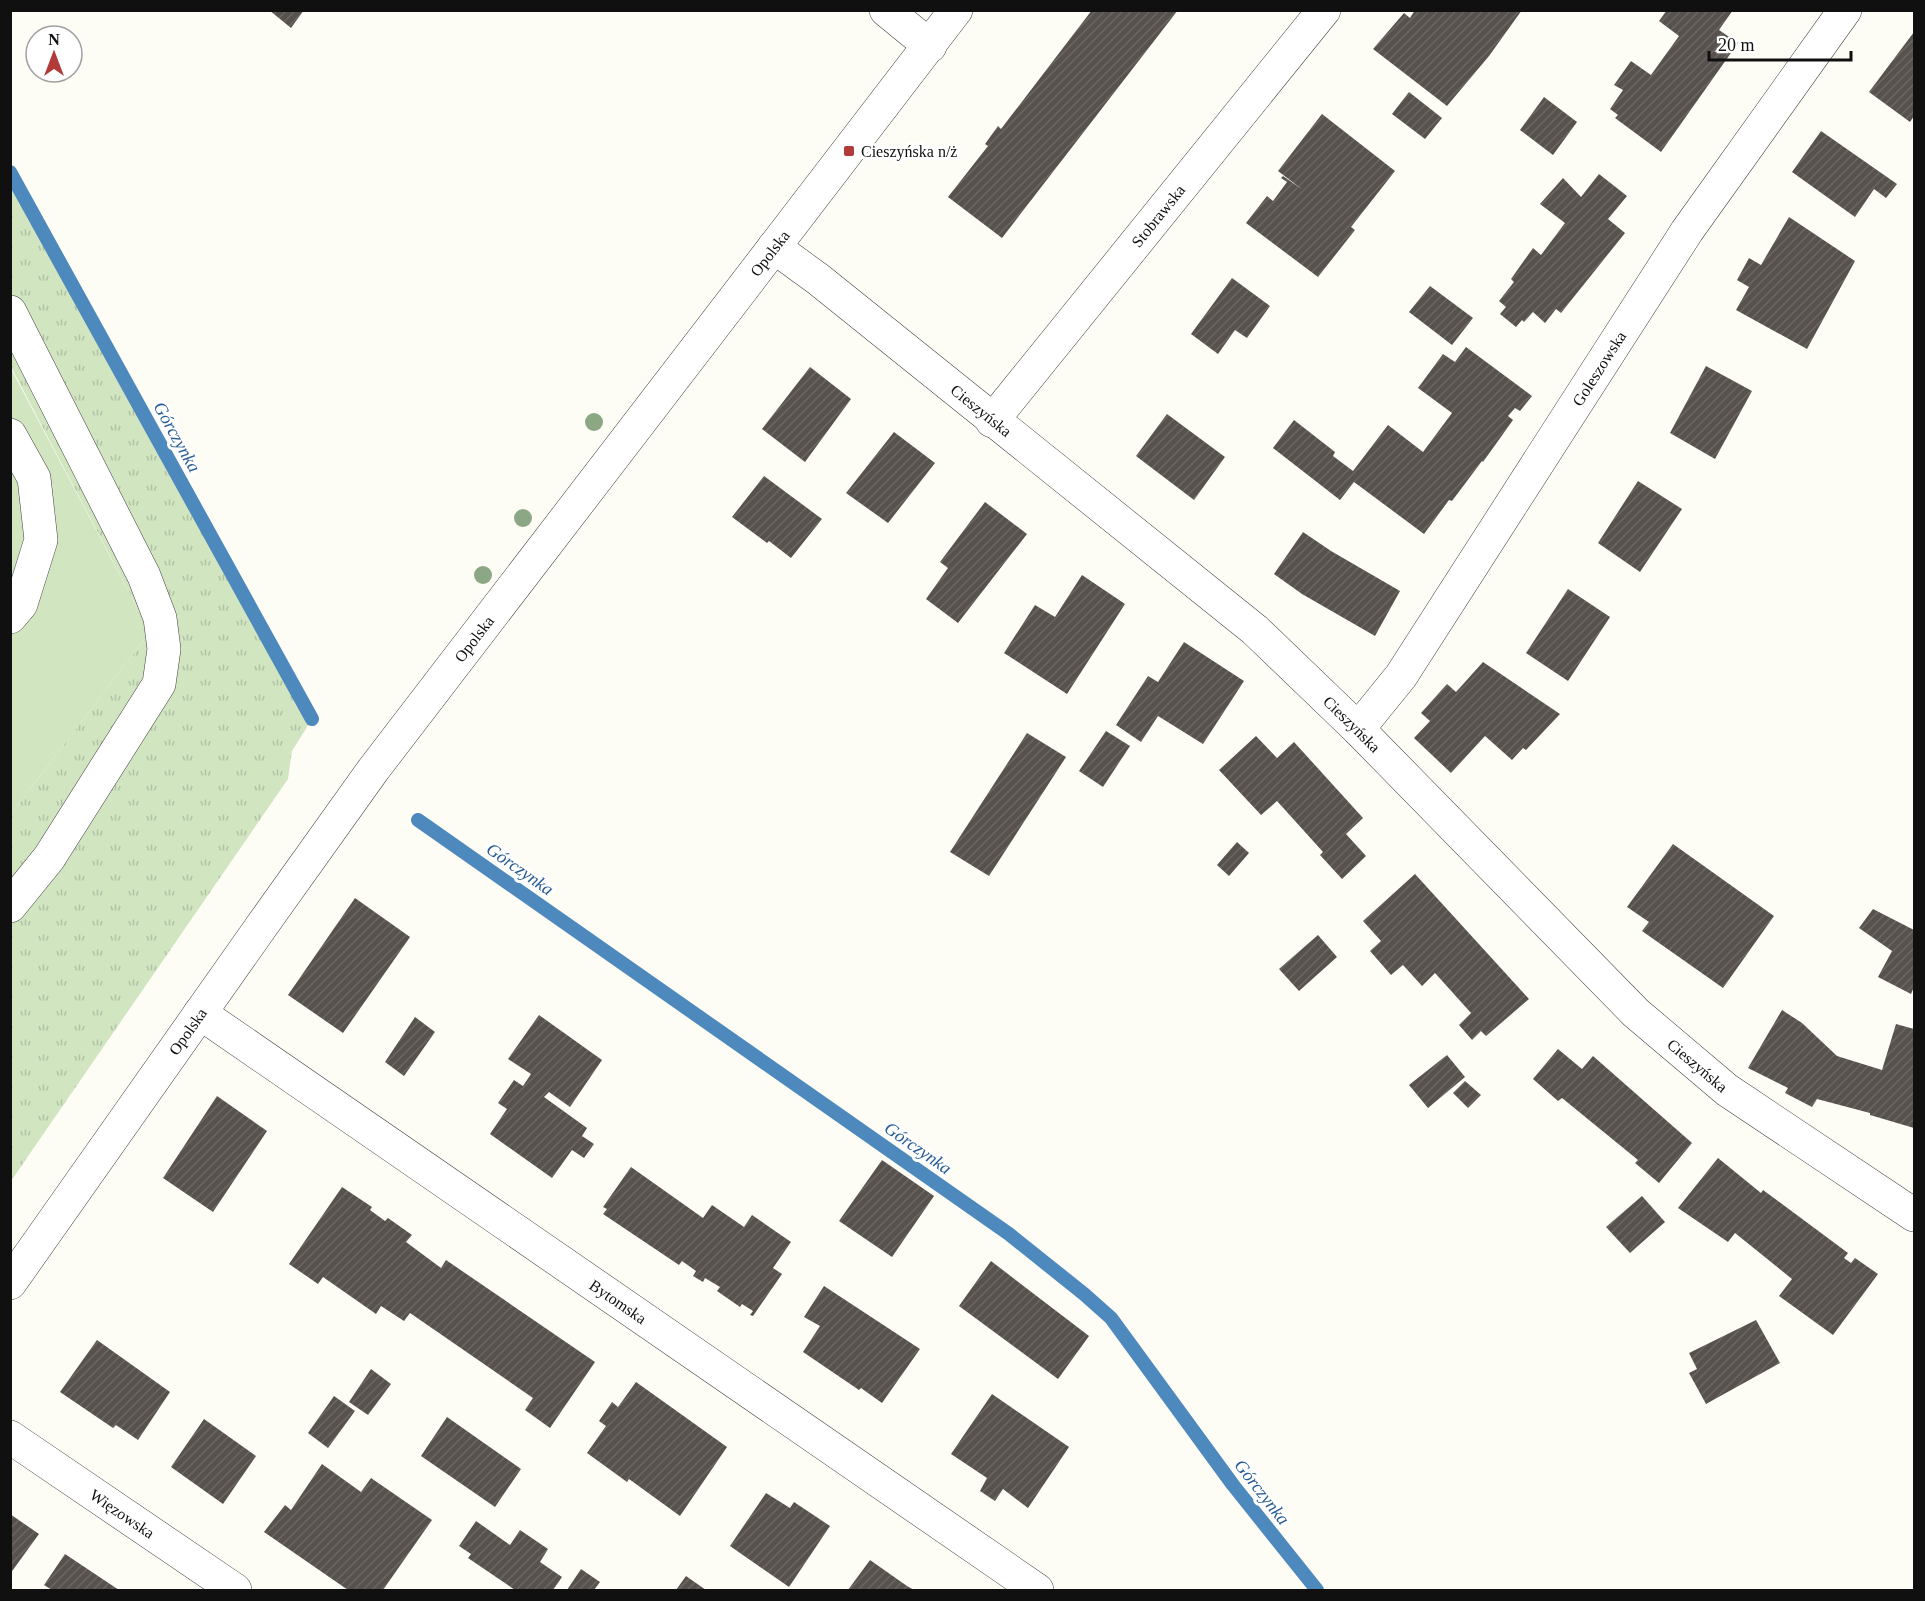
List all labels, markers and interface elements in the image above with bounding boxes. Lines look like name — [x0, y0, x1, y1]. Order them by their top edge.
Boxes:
north arrow — [24, 24, 84, 84]
scale bar — [1709, 24, 1852, 62]
text: N — [48, 31, 60, 48]
text: 20 m — [1718, 35, 1755, 55]
place label: Cieszyńska n/ż — [861, 143, 957, 161]
marker: Cieszyńska n/ż — [842, 144, 856, 158]
street label: Stobrawska — [1128, 181, 1188, 250]
street label: Opolska — [747, 227, 793, 279]
street label: Goleszowska — [1569, 328, 1629, 409]
street label: Cieszyńska — [948, 381, 1015, 440]
water label: Górczynka — [150, 398, 204, 476]
street label: Opolska — [451, 612, 497, 665]
street label: Cieszyńska — [1320, 692, 1384, 755]
water label: Górczynka — [483, 839, 557, 899]
street label: Opolska — [165, 1005, 210, 1058]
street label: Cieszyńska — [1664, 1035, 1731, 1095]
water label: Górczynka — [881, 1118, 955, 1178]
street label: Bytomska — [587, 1276, 650, 1327]
water label: Górczynka — [1230, 1455, 1294, 1529]
street label: Więzowska — [87, 1486, 158, 1541]

